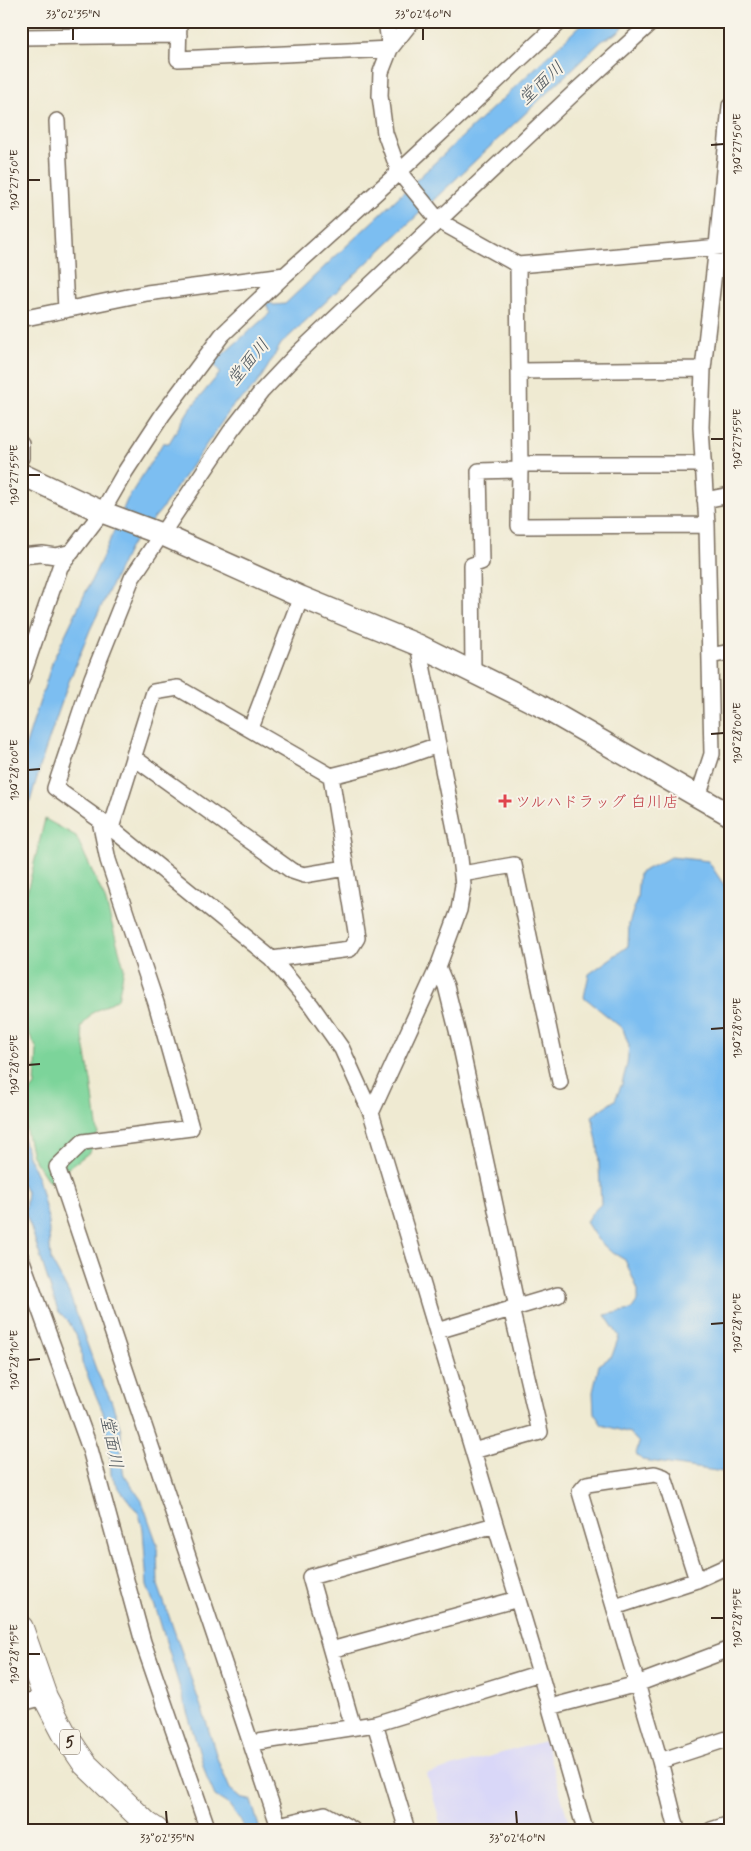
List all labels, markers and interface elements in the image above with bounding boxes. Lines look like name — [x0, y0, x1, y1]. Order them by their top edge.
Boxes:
text: 33°02'35"N — [46, 7, 100, 23]
text: 33°02'40"N — [395, 7, 451, 23]
water label: 堂面川 — [514, 57, 570, 111]
text: 130°27'50"E — [730, 113, 746, 175]
text: 130°27'50"E — [7, 149, 23, 211]
water label: 堂面川 — [222, 334, 275, 391]
text: 130°27'55"E — [730, 408, 746, 470]
text: 130°27'55"E — [7, 444, 23, 506]
text: 130°28'00"E — [730, 702, 746, 764]
text: 130°28'00"E — [7, 739, 23, 801]
place label: ツルハドラッグ 白川店 — [515, 792, 679, 813]
marker: ツルハドラッグ 白川店 — [499, 795, 511, 807]
text: 130°28'05"E — [730, 997, 746, 1059]
text: 130°28'05"E — [7, 1034, 23, 1096]
text: 130°28'10"E — [730, 1293, 746, 1353]
text: 130°28'10"E — [7, 1330, 23, 1390]
water label: 堂面川 — [94, 1413, 128, 1471]
text: 130°28'15"E — [730, 1588, 746, 1648]
text: 130°28'15"E — [7, 1624, 23, 1684]
road number: 5 — [60, 1730, 80, 1754]
text: 33°02'35"N — [140, 1831, 194, 1847]
text: 33°02'40"N — [489, 1831, 545, 1847]

